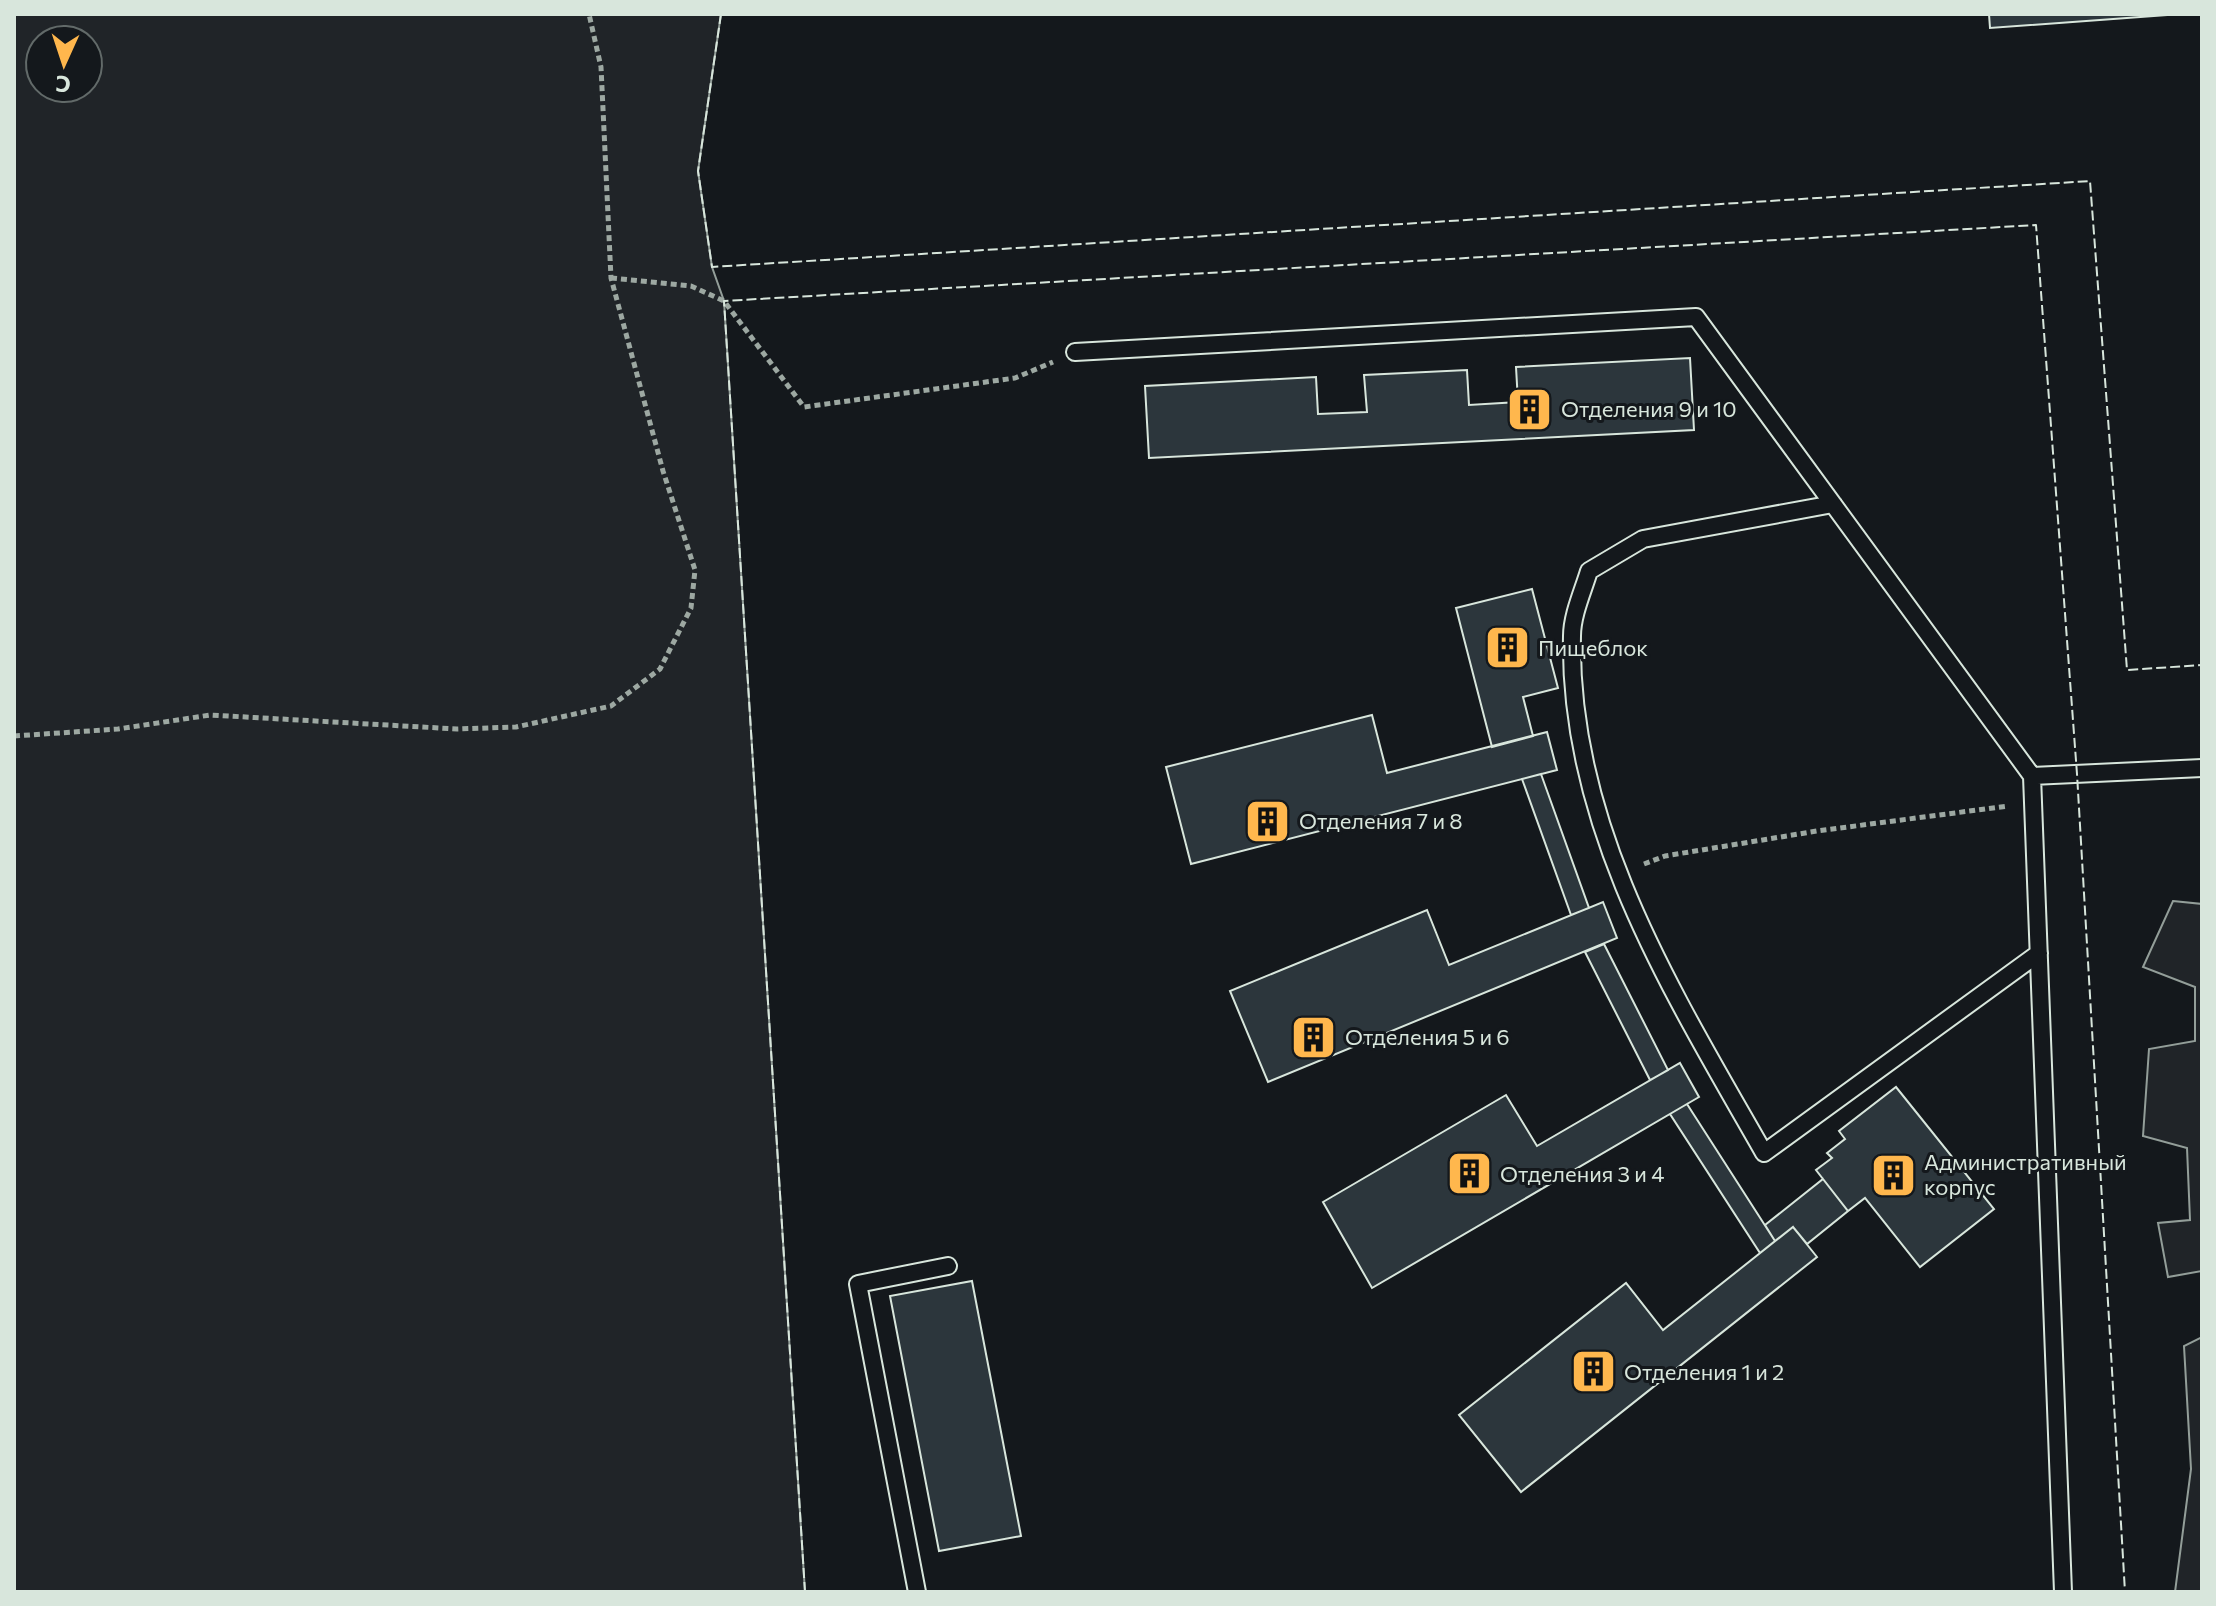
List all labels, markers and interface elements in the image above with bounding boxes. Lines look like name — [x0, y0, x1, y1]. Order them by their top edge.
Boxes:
north arrow — [24, 24, 104, 104]
text: С — [55, 71, 71, 98]
building icon: Отделения 9 и 10 — [1506, 385, 1554, 433]
place label: Отделения 9 и 10 — [1561, 395, 1737, 422]
building icon: Пищеблок — [1483, 624, 1531, 672]
place label: Пищеблок — [1538, 634, 1648, 661]
building icon: Отделения 7 и 8 — [1244, 797, 1292, 845]
place label: Отделения 7 и 8 — [1299, 807, 1463, 834]
building icon: Отделения 5 и 6 — [1290, 1013, 1338, 1061]
place label: Отделения 5 и 6 — [1345, 1023, 1510, 1050]
place label: Административный корпус — [1924, 1148, 2127, 1200]
building icon: Отделения 3 и 4 — [1445, 1150, 1493, 1198]
building icon: Административный корпус — [1869, 1151, 1917, 1199]
place label: Отделения 3 и 4 — [1500, 1160, 1664, 1187]
building icon: Отделения 1 и 2 — [1569, 1348, 1617, 1396]
place label: Отделения 1 и 2 — [1624, 1358, 1784, 1385]

